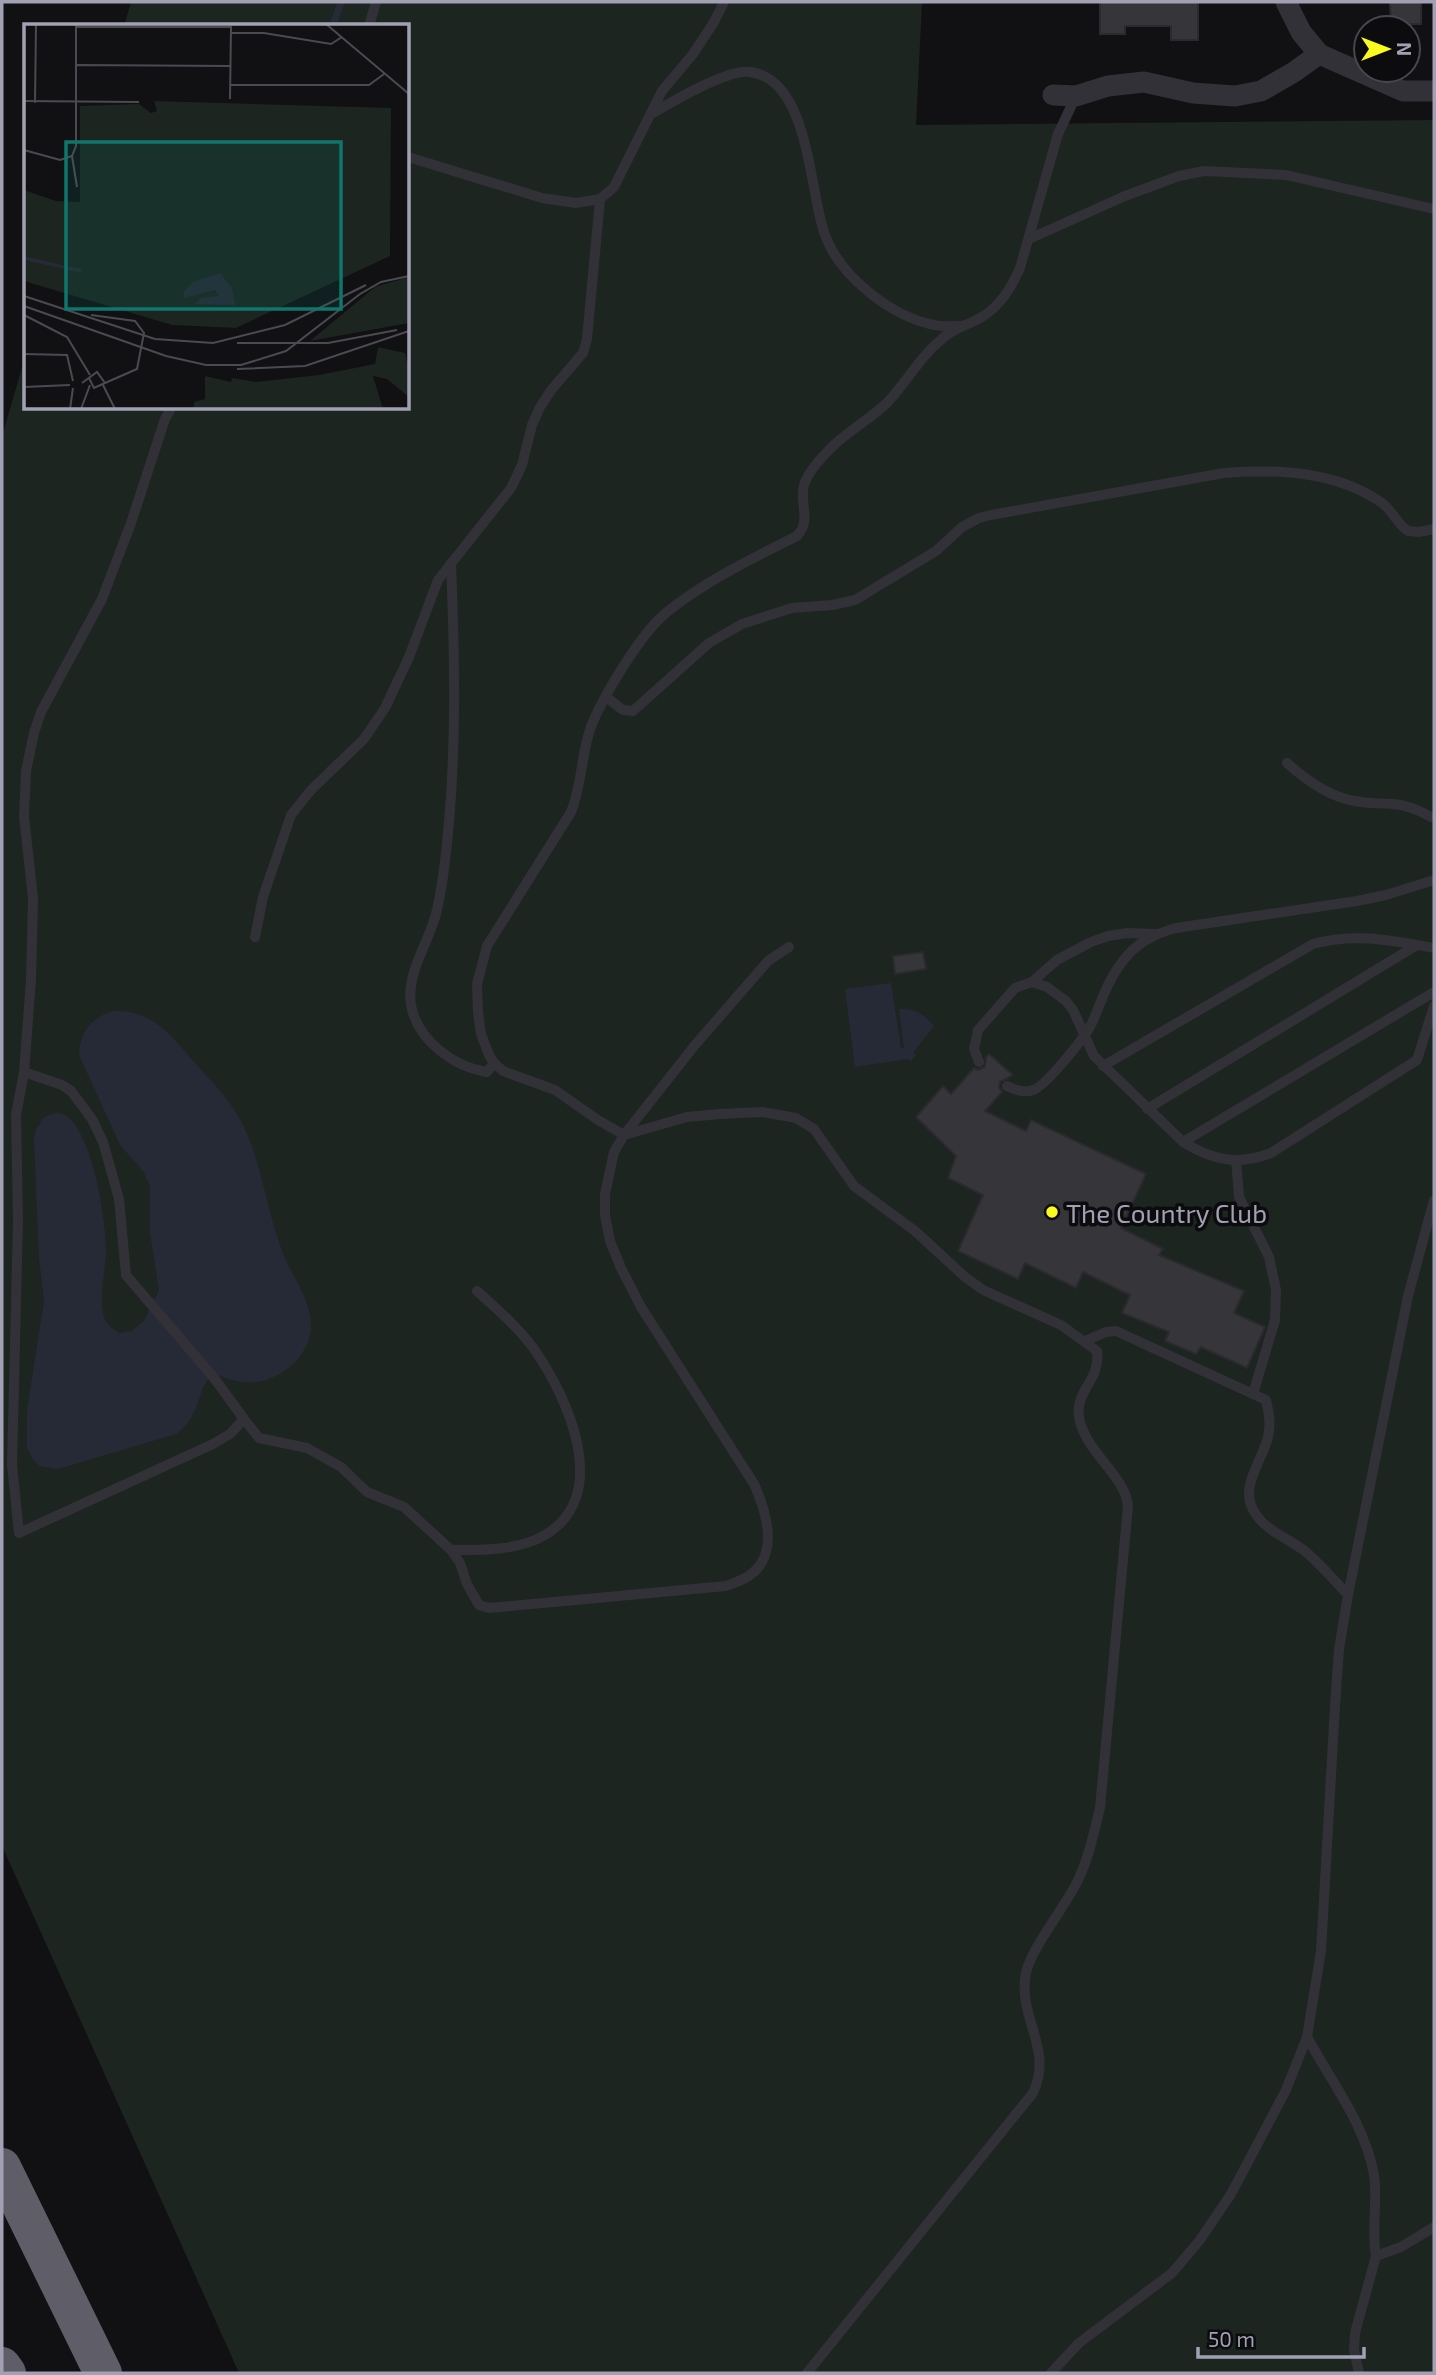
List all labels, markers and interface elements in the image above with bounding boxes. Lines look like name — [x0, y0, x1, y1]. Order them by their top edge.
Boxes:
north arrow — [1352, 14, 1422, 84]
inset map — [24, 24, 410, 410]
text: N — [1393, 42, 1416, 56]
place label: The Country Club — [1066, 1197, 1267, 1228]
marker: The Country Club — [1044, 1204, 1060, 1220]
scale bar — [1198, 2316, 1364, 2360]
text: 50 m — [1208, 2326, 1255, 2351]

